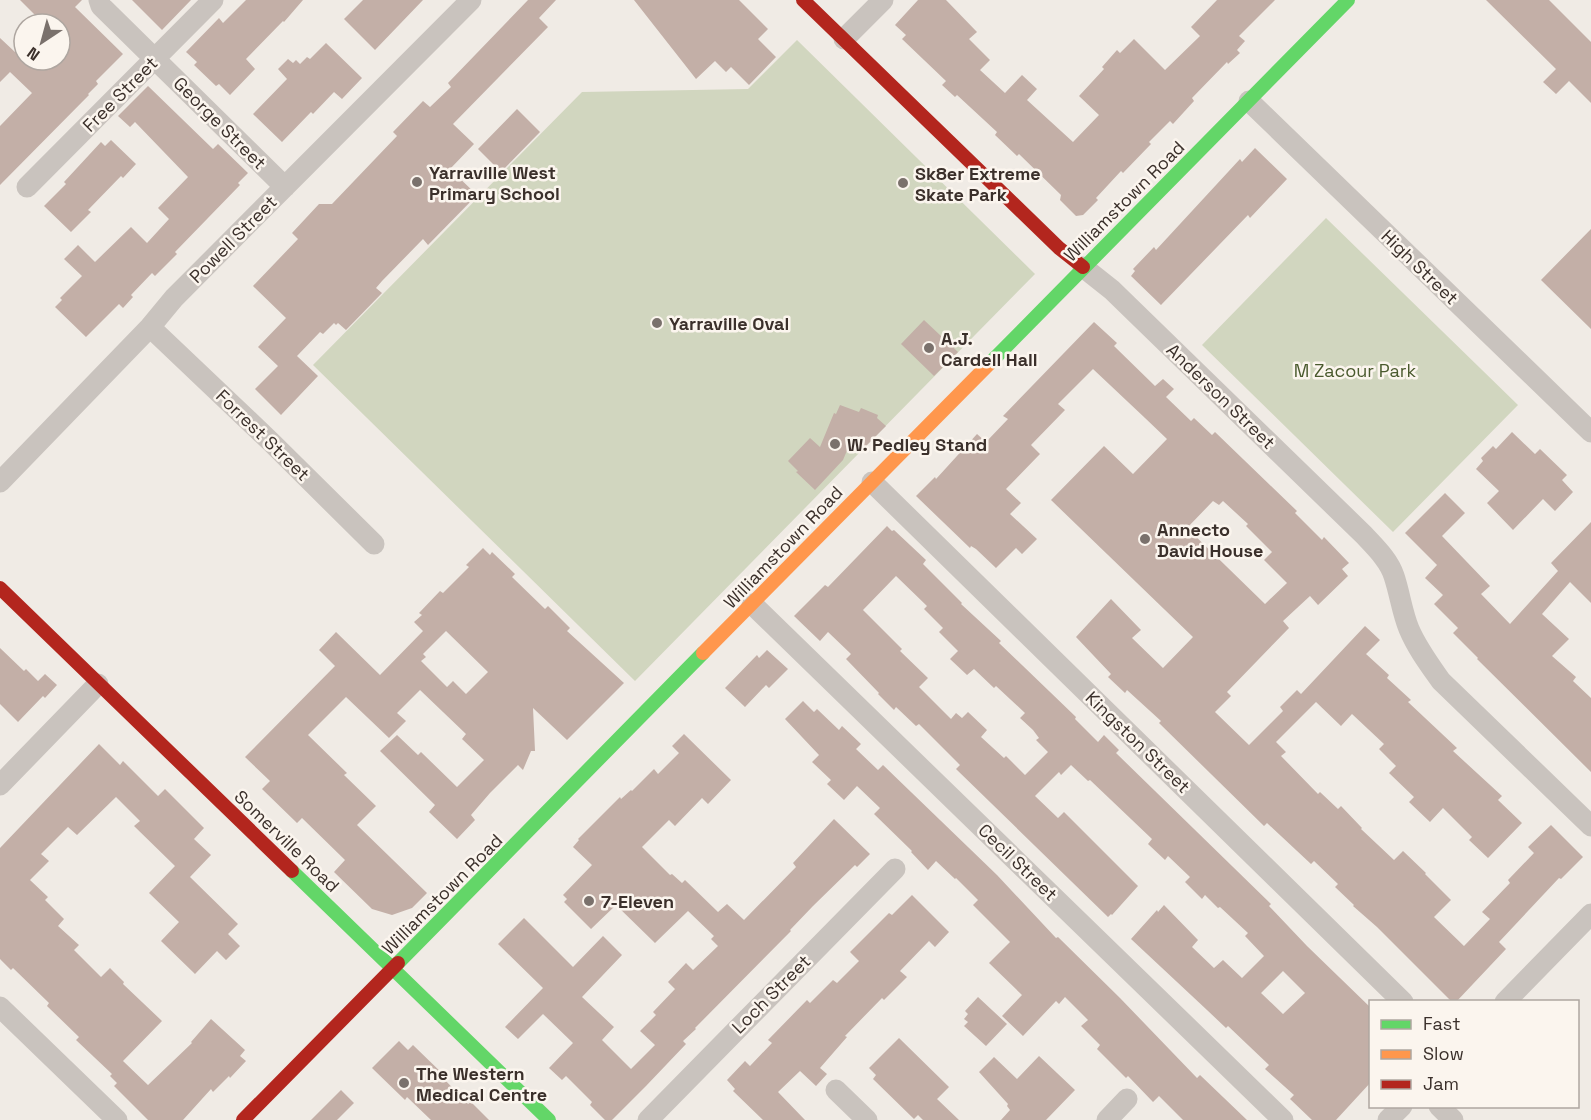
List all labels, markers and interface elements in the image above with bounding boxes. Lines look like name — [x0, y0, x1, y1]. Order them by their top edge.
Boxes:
north arrow — [12, 12, 72, 72]
text: N — [23, 42, 44, 65]
street label: Free Street — [78, 52, 162, 136]
street label: George Street — [169, 72, 271, 174]
street label: Williamstown Road — [1059, 136, 1189, 266]
place label: Yarraville West Primary School — [429, 161, 560, 205]
place label: Sk8er Extreme Skate Park — [915, 162, 1041, 206]
marker: Yarraville West Primary School — [410, 175, 424, 189]
marker: Sk8er Extreme Skate Park — [896, 176, 910, 190]
street label: Powell Street — [184, 190, 282, 288]
street label: High Street — [1377, 225, 1463, 309]
place label: Yarraville Oval — [669, 312, 789, 335]
marker: Yarraville Oval — [650, 316, 664, 330]
place label: A.J. Cardell Hall — [941, 327, 1038, 371]
street label: Anderson Street — [1162, 338, 1280, 454]
marker: A.J. Cardell Hall — [922, 341, 936, 355]
park label: M Zacour Park — [1294, 359, 1417, 382]
street label: Forrest Street — [211, 384, 315, 486]
place label: W. Pedley Stand — [847, 433, 987, 456]
marker: W. Pedley Stand — [828, 437, 842, 451]
street label: Williamstown Road — [719, 481, 847, 613]
place label: Annecto David House — [1157, 518, 1263, 562]
marker: Annecto David House — [1138, 532, 1152, 546]
street label: Kingston Street — [1081, 686, 1195, 798]
street label: Somerville Road — [230, 785, 344, 897]
street label: Cecil Street — [974, 818, 1062, 906]
street label: Williamstown Road — [377, 829, 507, 959]
place label: 7-Eleven — [601, 890, 674, 913]
marker: 7-Eleven — [582, 894, 596, 908]
street label: Loch Street — [727, 950, 815, 1038]
legend — [1369, 1000, 1579, 1108]
text: Fast — [1423, 1012, 1460, 1035]
text: Slow — [1423, 1042, 1464, 1065]
place label: The Western Medical Centre — [416, 1062, 547, 1106]
text: Jam — [1423, 1072, 1459, 1095]
marker: The Western Medical Centre — [397, 1076, 411, 1090]

